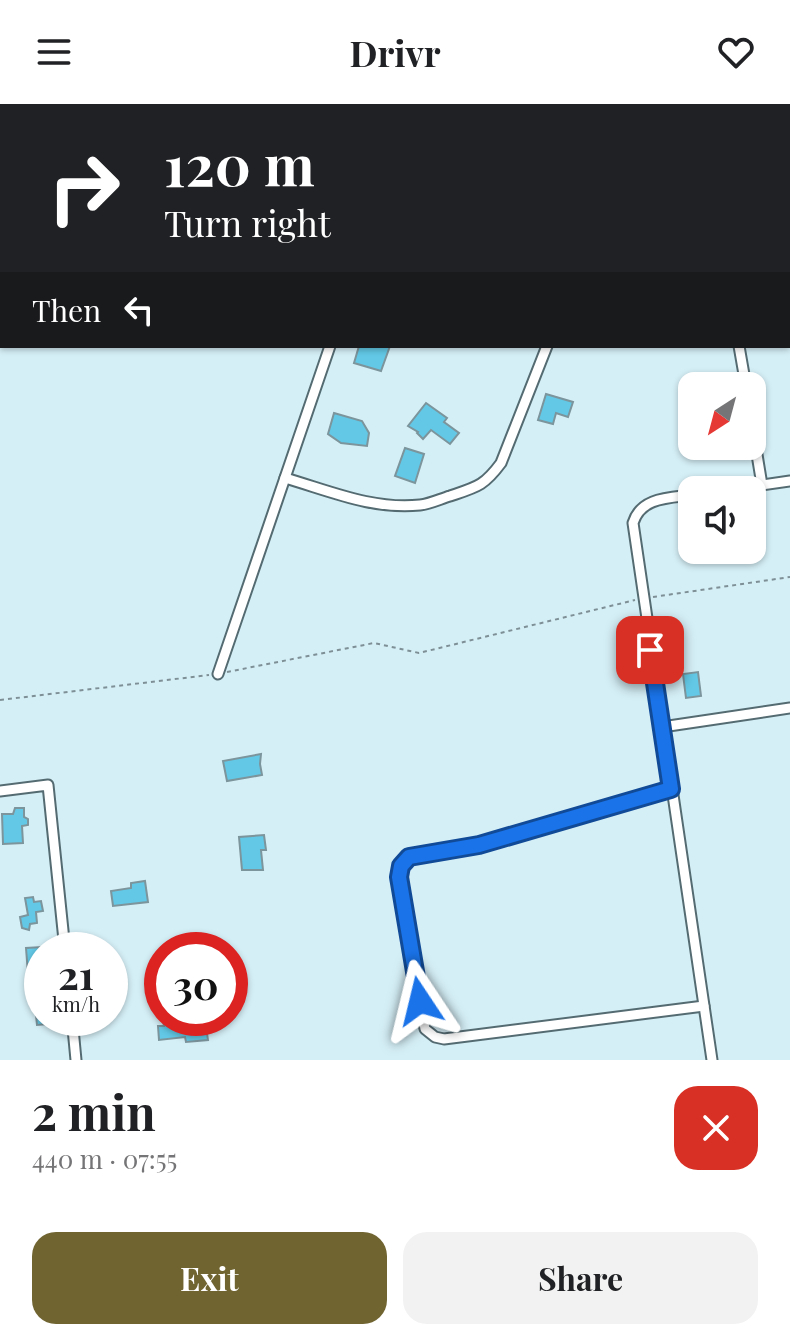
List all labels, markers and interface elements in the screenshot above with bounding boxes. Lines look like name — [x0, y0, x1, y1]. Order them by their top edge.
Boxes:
text: Drivr — [349, 28, 441, 76]
icon: menu — [32, 30, 76, 74]
icon: heart — [714, 30, 758, 74]
text: 120 m — [164, 126, 315, 201]
icon: right — [32, 136, 136, 240]
text: Turn right — [164, 198, 331, 246]
icon: left — [117, 288, 161, 332]
text: Then — [32, 290, 101, 330]
north arrow — [678, 372, 766, 460]
map controls — [678, 372, 766, 564]
button: sound — [678, 476, 766, 564]
pin — [616, 616, 684, 684]
icon: arrive — [628, 628, 672, 672]
speed limit sign: 30 — [144, 932, 248, 1036]
text: 21 — [58, 947, 94, 1000]
position arrow — [378, 959, 462, 1043]
text: km/h — [52, 990, 100, 1017]
text: 2 min — [32, 1079, 156, 1143]
button: close — [674, 1086, 758, 1170]
text: 440 m · 07:55 — [32, 1141, 177, 1176]
button: Exit — [32, 1232, 387, 1324]
button: Share — [403, 1232, 758, 1324]

